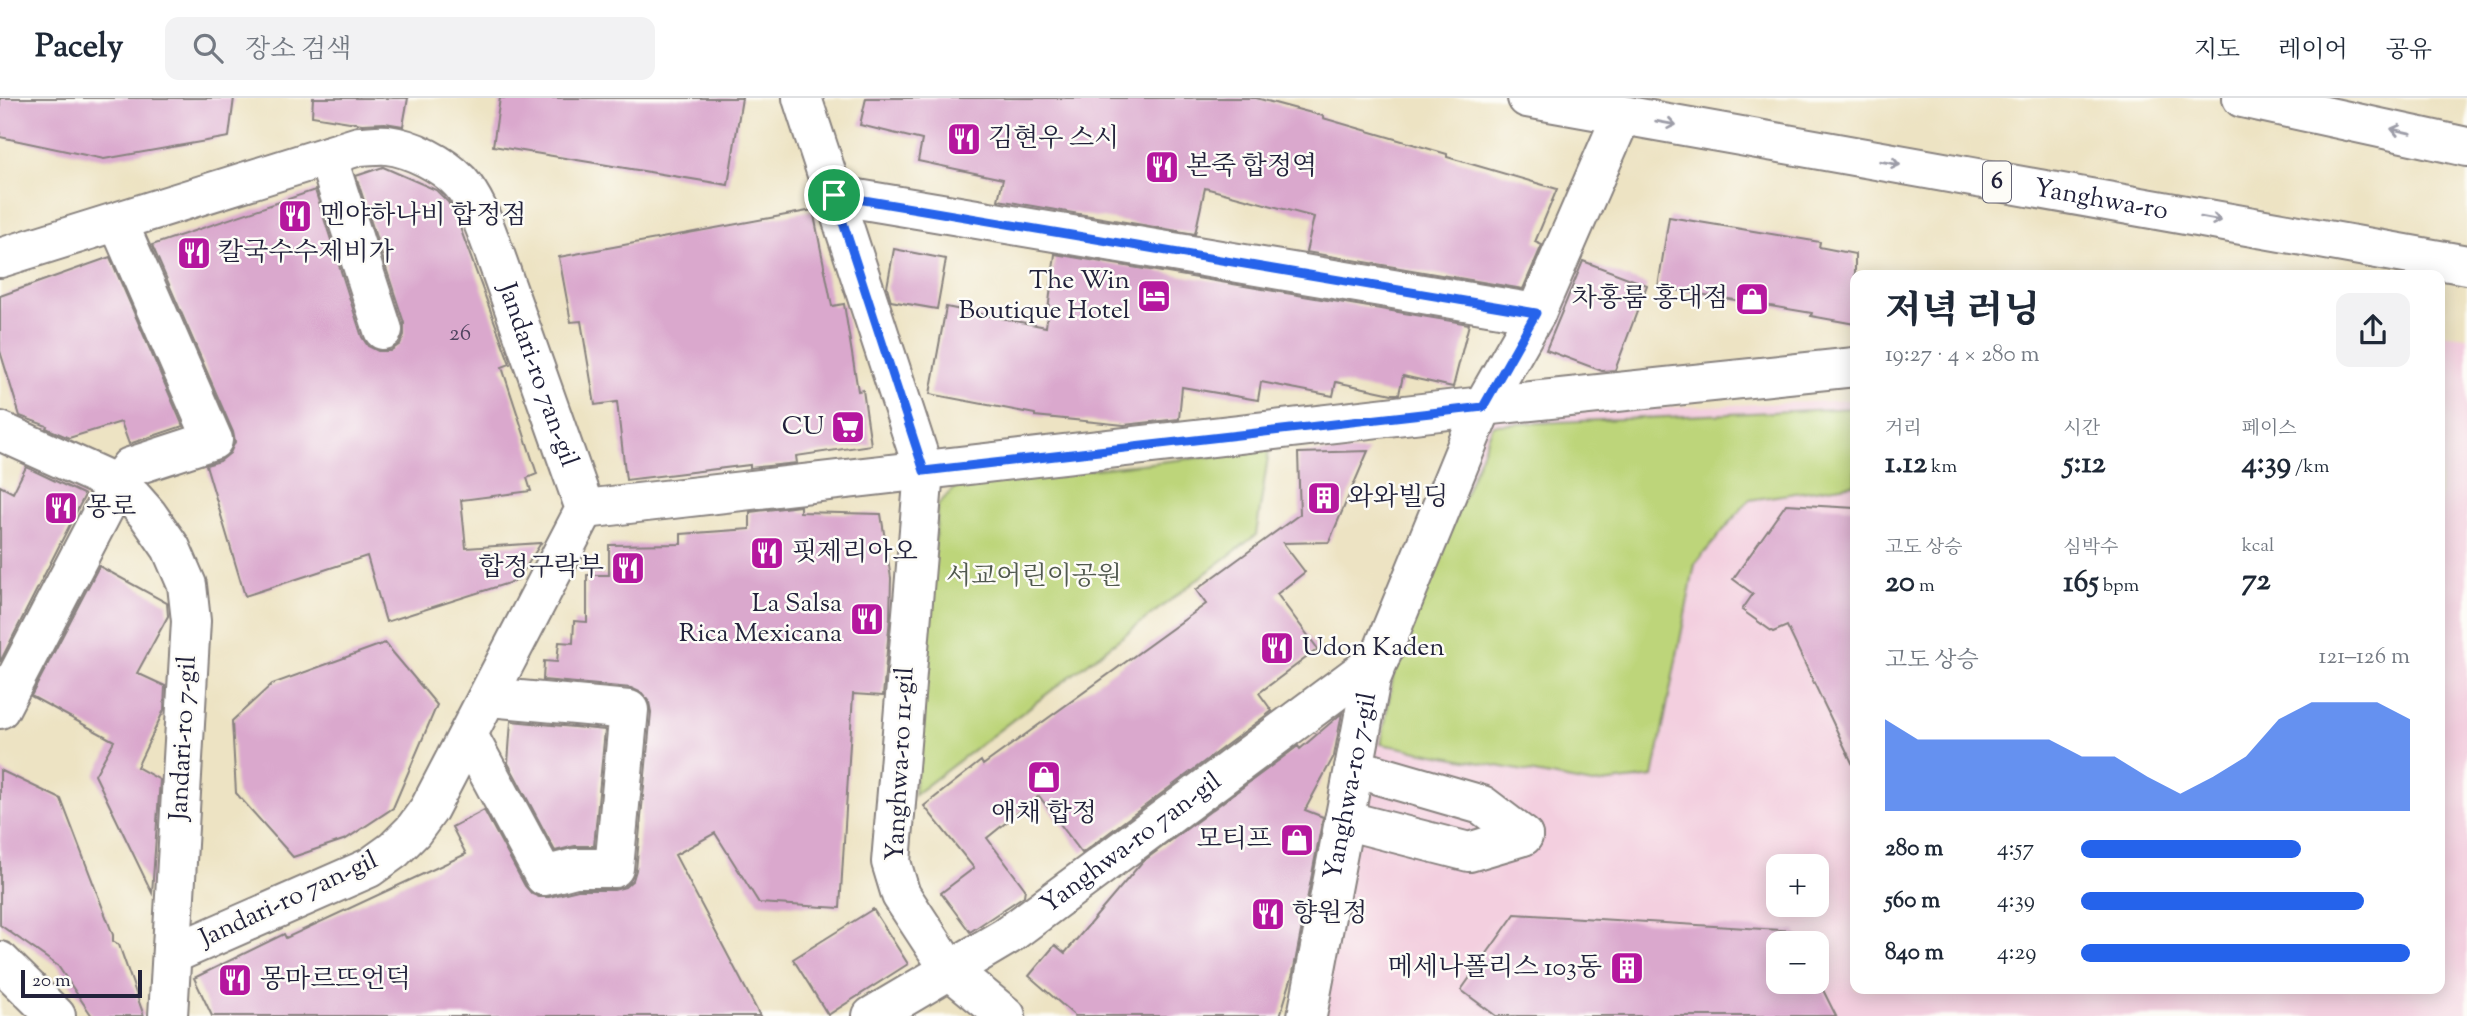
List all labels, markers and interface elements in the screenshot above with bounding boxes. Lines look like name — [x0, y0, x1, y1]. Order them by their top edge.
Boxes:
search box — [165, 17, 655, 80]
text: Pacely — [35, 24, 123, 72]
icon: search — [189, 29, 227, 67]
text: 장소 검색 — [245, 32, 351, 69]
text: 지도 — [2194, 34, 2240, 68]
text: 레이어 — [2278, 34, 2348, 68]
text: 공유 — [2386, 34, 2432, 68]
one-way arrow — [1654, 117, 1677, 130]
restaurant icon: 김현우 스시 — [945, 120, 983, 158]
place label: 김현우 스시 — [988, 121, 1119, 158]
one-way arrow — [2390, 124, 2412, 137]
restaurant icon: 본죽 합정역 — [1143, 148, 1181, 186]
place label: 본죽 합정역 — [1186, 149, 1317, 186]
one-way arrow — [1878, 156, 1901, 170]
road number: 6 — [1983, 162, 2011, 202]
pin — [804, 165, 864, 225]
street label: Yanghwa-ro — [2031, 170, 2171, 230]
icon: arrive — [815, 176, 853, 214]
restaurant icon: 멘야하나비 합정점 — [276, 197, 314, 235]
place label: 멘야하나비 합정점 — [320, 198, 526, 235]
one-way arrow — [2199, 213, 2222, 227]
restaurant icon: 칼국수수제비가 — [175, 234, 213, 272]
place label: 칼국수수제비가 — [218, 235, 394, 272]
place label: The Win Boutique Hotel — [959, 263, 1130, 330]
street label: Jandari-ro 7an-gil — [487, 276, 587, 472]
hotel icon: The Win Boutique Hotel — [1135, 277, 1173, 315]
shop icon: 차홍룸 홍대점 — [1733, 280, 1771, 318]
place label: 차홍룸 홍대점 — [1572, 281, 1728, 318]
text: 저녁 러닝 — [1885, 286, 2040, 340]
button: share — [2336, 293, 2410, 367]
house number: 26 — [449, 318, 471, 351]
text: 19:27 · 4 × 280 m — [1885, 339, 2040, 372]
supermarket icon: CU — [829, 408, 867, 446]
place label: CU — [782, 409, 824, 446]
text: 거리 — [1885, 416, 1922, 443]
text: 시간 — [2063, 416, 2100, 443]
text: 페이스 — [2242, 416, 2297, 443]
text: 1.12 — [1885, 443, 1927, 486]
text: 5:12 — [2063, 443, 2106, 486]
text: 4:39 — [2242, 443, 2291, 486]
text: km — [1927, 454, 1957, 481]
text: /km — [2291, 454, 2329, 481]
building icon: 와와빌딩 — [1305, 479, 1343, 517]
place label: 와와빌딩 — [1348, 480, 1448, 517]
restaurant icon: 몽로 — [42, 489, 80, 527]
place label: 몽로 — [86, 490, 136, 527]
text: kcal — [2242, 533, 2274, 560]
restaurant icon: 핏제리아오 — [748, 534, 786, 572]
place label: 핏제리아오 — [792, 535, 918, 572]
text: 고도 상승 — [1885, 535, 1962, 562]
text: 심박수 — [2063, 535, 2118, 562]
restaurant icon: 합정구락부 — [609, 549, 647, 587]
place label: 합정구락부 — [478, 550, 604, 587]
park label: 서교어린이공원 — [946, 559, 1122, 596]
text: 72 — [2242, 560, 2270, 603]
text: 20 — [1885, 562, 1915, 605]
text: 165 — [2063, 562, 2099, 605]
text: m — [1915, 573, 1935, 600]
text: bpm — [2099, 573, 2139, 600]
place label: La Salsa Rica Mexicana — [679, 586, 842, 653]
restaurant icon: La Salsa Rica Mexicana — [848, 600, 886, 638]
restaurant icon: Udon Kaden — [1258, 629, 1296, 667]
place label: Udon Kaden — [1302, 630, 1445, 667]
text: 121–126 m — [2319, 641, 2410, 674]
text: 고도 상승 — [1885, 645, 1979, 678]
street label: Jandari-ro 7-gil — [161, 655, 207, 823]
street label: Yanghwa-ro 11-gil — [877, 666, 925, 862]
street label: Yanghwa-ro 7-gil — [1315, 689, 1387, 883]
shop icon: 애채 합정 — [1025, 758, 1063, 796]
street label: Yanghwa-ro 7an-gil — [1033, 764, 1230, 923]
place label: 애채 합정 — [991, 796, 1097, 833]
shop icon: 모티프 — [1278, 821, 1316, 859]
place label: 모티프 — [1197, 822, 1272, 859]
text: 280 m — [1885, 833, 1943, 866]
text: 4:57 — [1997, 833, 2034, 866]
street label: Jandari-ro 7an-gil — [192, 843, 384, 958]
map controls — [1766, 854, 1829, 994]
button: + — [1766, 854, 1829, 917]
text: 560 m — [1885, 885, 1940, 918]
text: 4:39 — [1997, 885, 2035, 918]
restaurant icon: 향원정 — [1249, 895, 1287, 933]
place label: 향원정 — [1292, 896, 1367, 933]
button: − — [1766, 931, 1829, 994]
text: 840 m — [1885, 937, 1944, 970]
text: 4:29 — [1997, 937, 2037, 970]
building icon: 메세나폴리스 103동 — [1608, 949, 1646, 987]
place label: 메세나폴리스 103동 — [1388, 950, 1602, 987]
restaurant icon: 몽마르뜨언덕 — [216, 961, 254, 999]
place label: 몽마르뜨언덕 — [260, 962, 411, 999]
scale bar — [21, 967, 142, 999]
text: 20 m — [32, 968, 71, 995]

